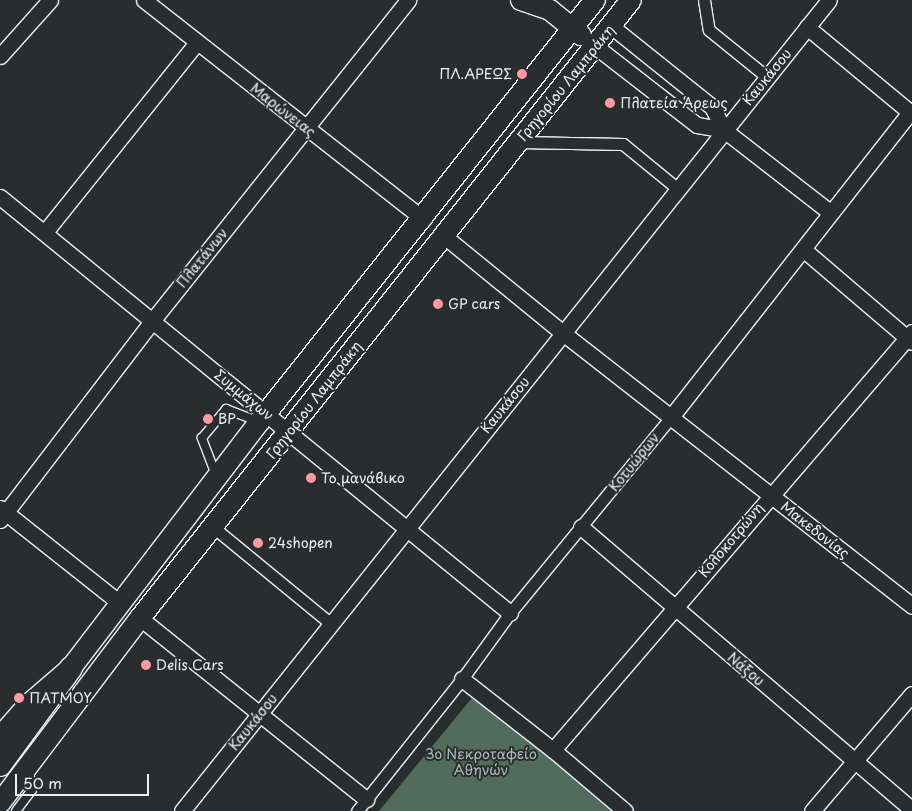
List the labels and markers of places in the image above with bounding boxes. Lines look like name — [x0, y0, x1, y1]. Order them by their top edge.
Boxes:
place label: ΠΛ.ΑΡΕΩΣ — [439, 66, 512, 82]
marker: ΠΛ.ΑΡΕΩΣ — [516, 68, 528, 80]
place label: Πλατεία Άρεως — [620, 95, 727, 111]
marker: Πλατεία Άρεως — [604, 97, 616, 109]
place label: GP cars — [448, 296, 502, 312]
marker: GP cars — [432, 298, 444, 310]
place label: BP — [218, 411, 236, 427]
marker: BP — [202, 413, 214, 425]
place label: Το μανάβικο — [321, 470, 405, 486]
marker: Το μανάβικο — [305, 472, 317, 484]
place label: 24shopen — [268, 535, 333, 551]
marker: 24shopen — [252, 537, 264, 549]
place label: Delis Cars — [156, 657, 224, 673]
marker: Delis Cars — [140, 659, 152, 671]
place label: ΠΑΤΜΟΥ — [29, 690, 92, 706]
marker: ΠΑΤΜΟΥ — [13, 692, 25, 704]

